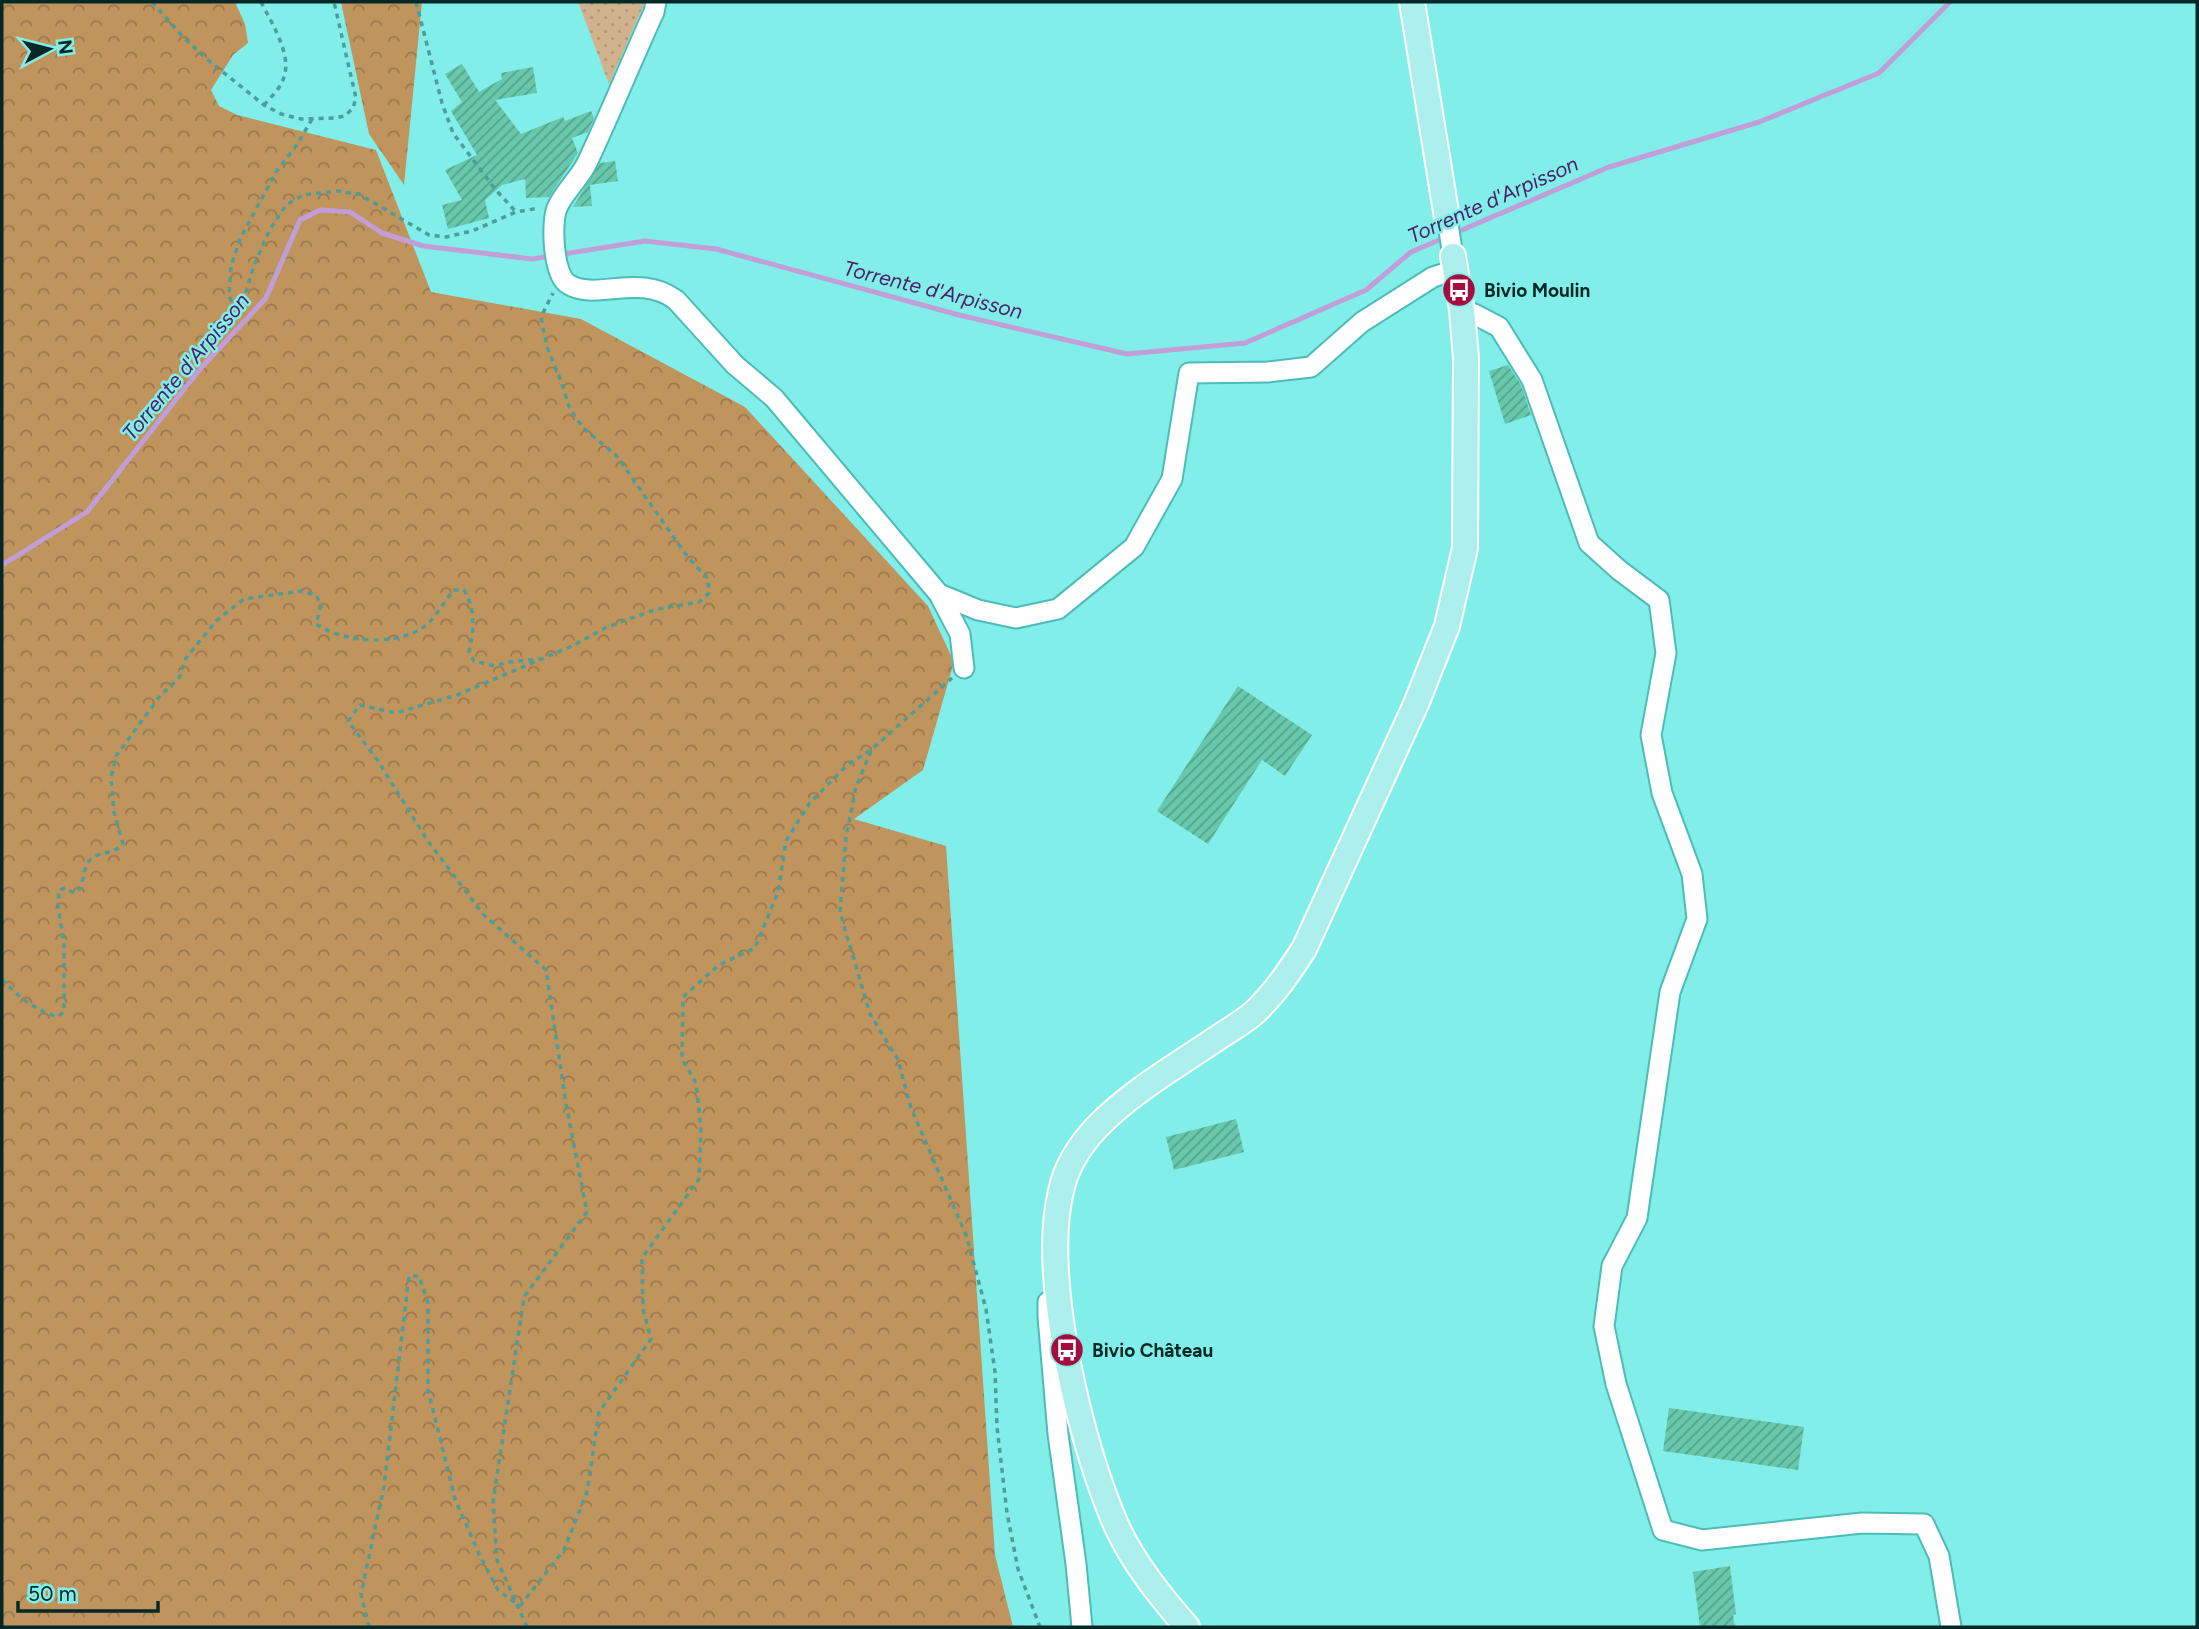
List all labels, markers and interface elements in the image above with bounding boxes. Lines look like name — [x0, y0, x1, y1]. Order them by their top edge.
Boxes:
north arrow — [14, 14, 84, 84]
text: N — [53, 38, 78, 56]
water label: Torrente d'Arpisson — [1404, 151, 1582, 248]
water label: Torrente d'Arpisson — [841, 255, 1026, 324]
bus stop icon: Bivio Moulin — [1440, 271, 1478, 309]
place label: Bivio Moulin — [1484, 279, 1590, 302]
water label: Torrente d'Arpisson — [117, 288, 254, 445]
bus stop icon: Bivio Château — [1048, 1331, 1086, 1369]
place label: Bivio Château — [1092, 1339, 1213, 1362]
scale bar — [18, 1570, 158, 1614]
text: 50 m — [28, 1581, 77, 1606]

